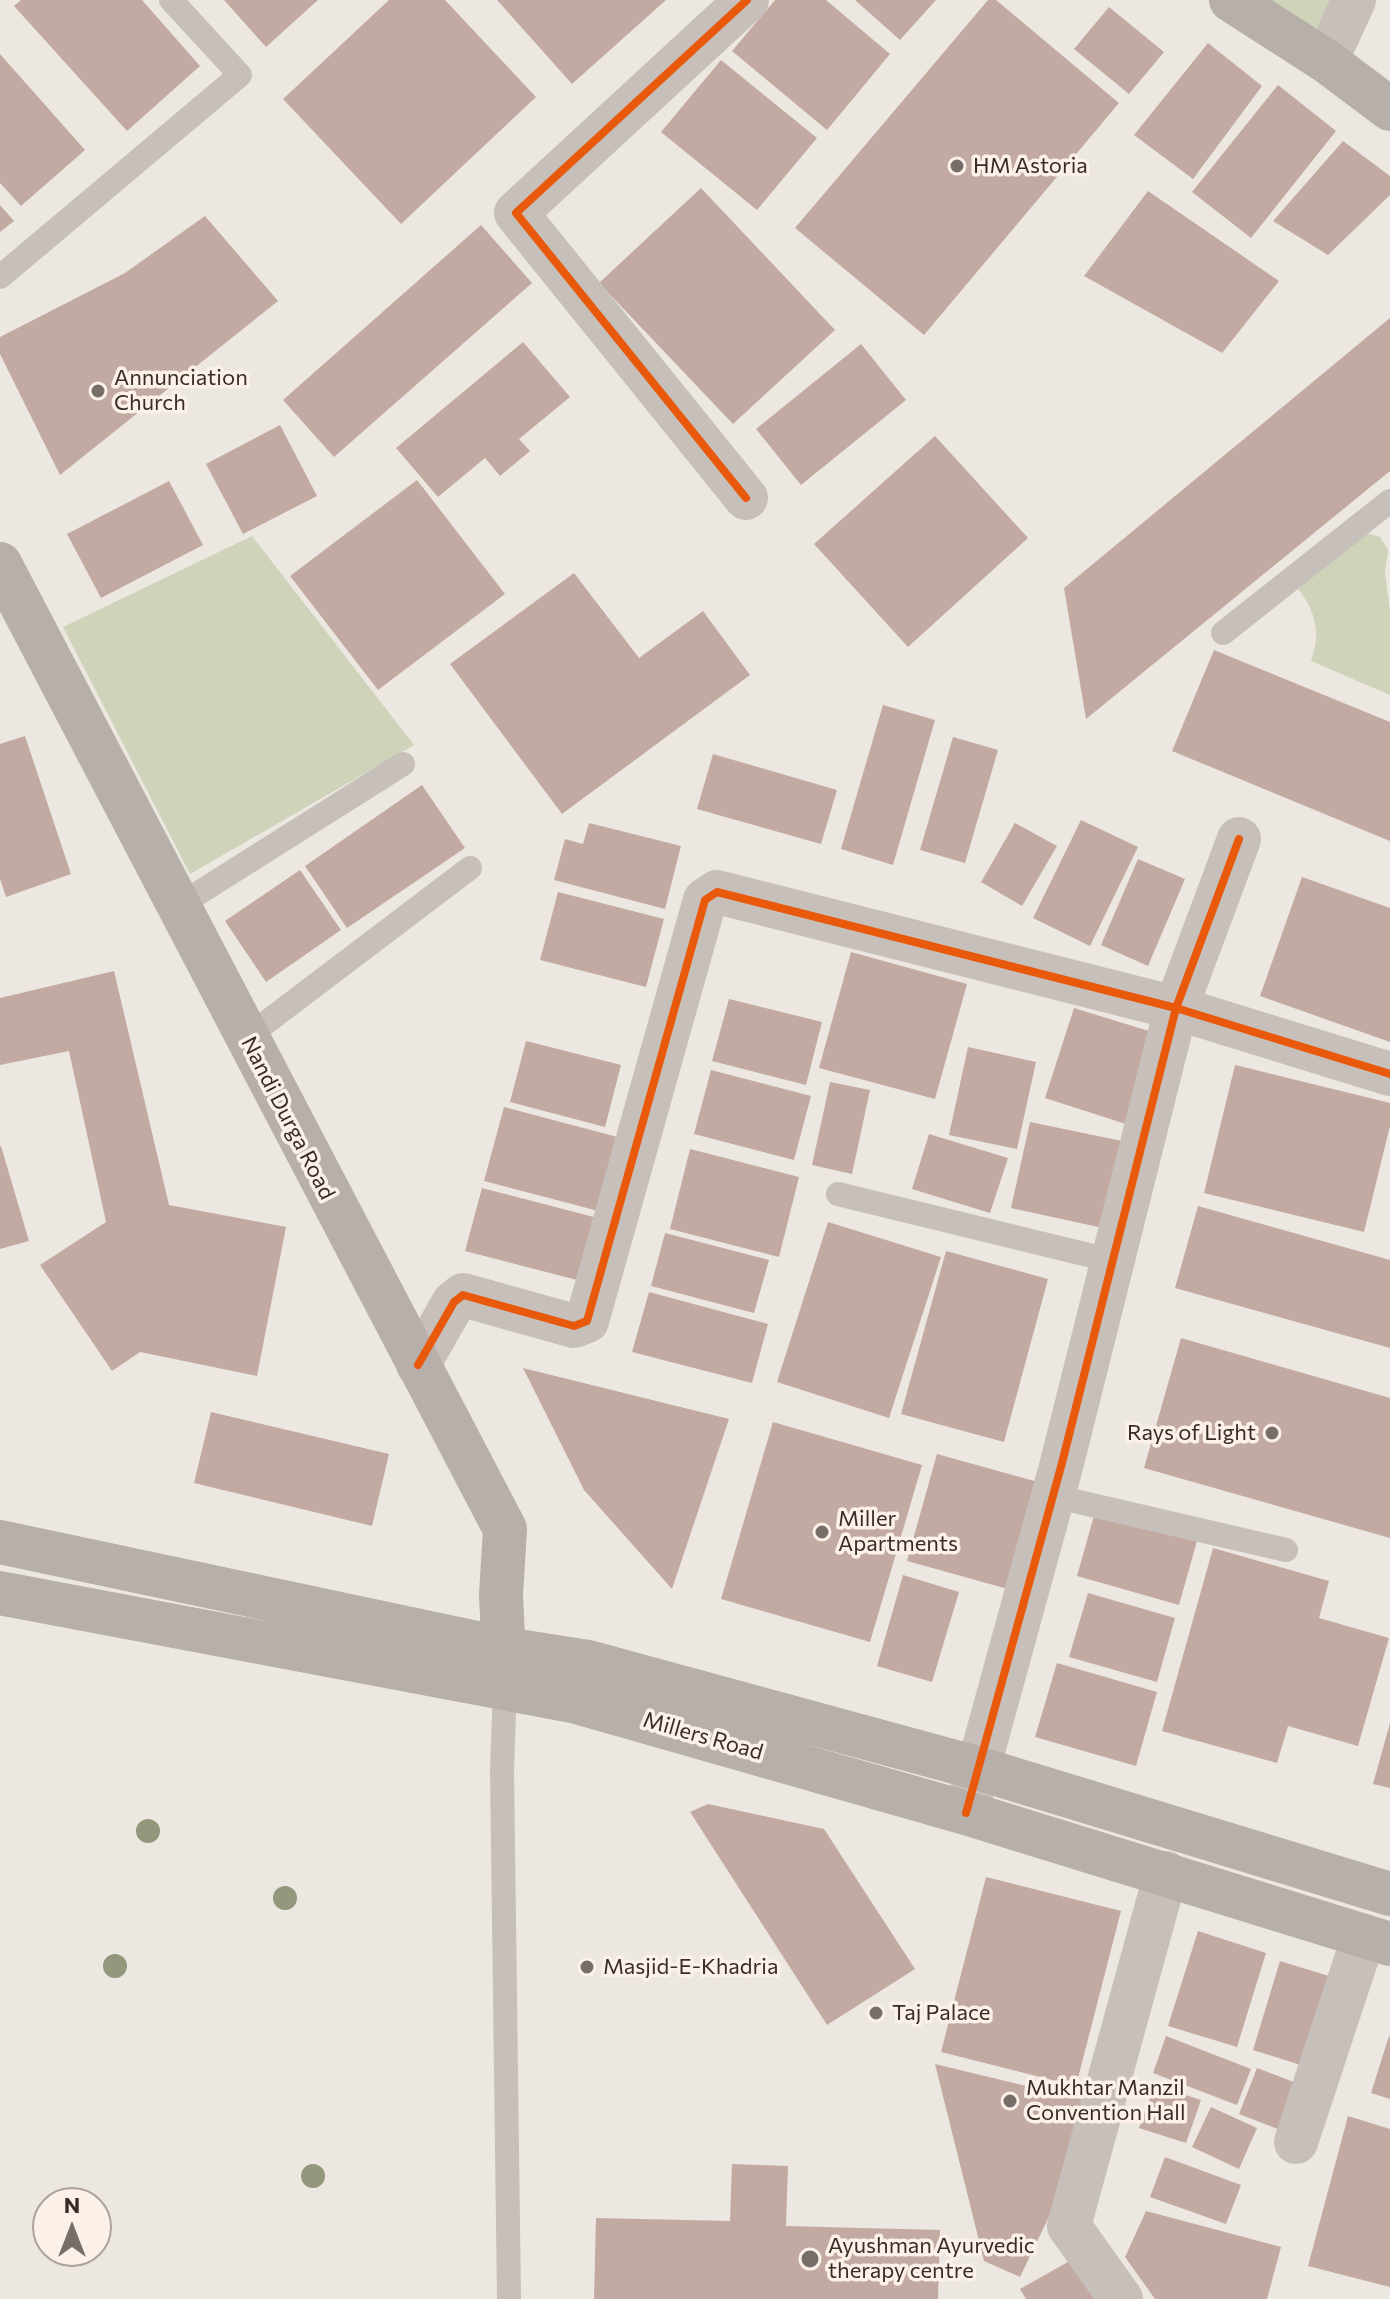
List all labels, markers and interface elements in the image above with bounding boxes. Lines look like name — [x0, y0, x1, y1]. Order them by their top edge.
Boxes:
place label: HM Astoria — [973, 153, 1088, 179]
marker: HM Astoria — [948, 157, 966, 175]
place label: Annunciation Church — [114, 365, 248, 416]
marker: Annunciation Church — [89, 382, 107, 400]
street label: Nandi Durga Road — [236, 1032, 340, 1204]
place label: Rays of Light — [1127, 1420, 1256, 1446]
marker: Rays of Light — [1263, 1424, 1281, 1442]
place label: Miller Apartments — [838, 1506, 958, 1558]
marker: Miller Apartments — [813, 1523, 831, 1541]
street label: Millers Road — [640, 1706, 766, 1766]
place label: Masjid-E-Khadria — [603, 1954, 779, 1980]
marker: Masjid-E-Khadria — [578, 1958, 596, 1976]
place label: Taj Palace — [892, 2000, 990, 2026]
marker: Taj Palace — [867, 2004, 885, 2022]
place label: Mukhtar Manzil Convention Hall — [1026, 2075, 1185, 2126]
marker: Mukhtar Manzil Convention Hall — [1001, 2092, 1019, 2110]
north arrow — [32, 2187, 112, 2267]
text: N — [64, 2191, 80, 2218]
place label: Ayushman Ayurvedic therapy centre — [828, 2233, 1035, 2284]
marker: Ayushman Ayurvedic therapy centre — [799, 2248, 821, 2270]

